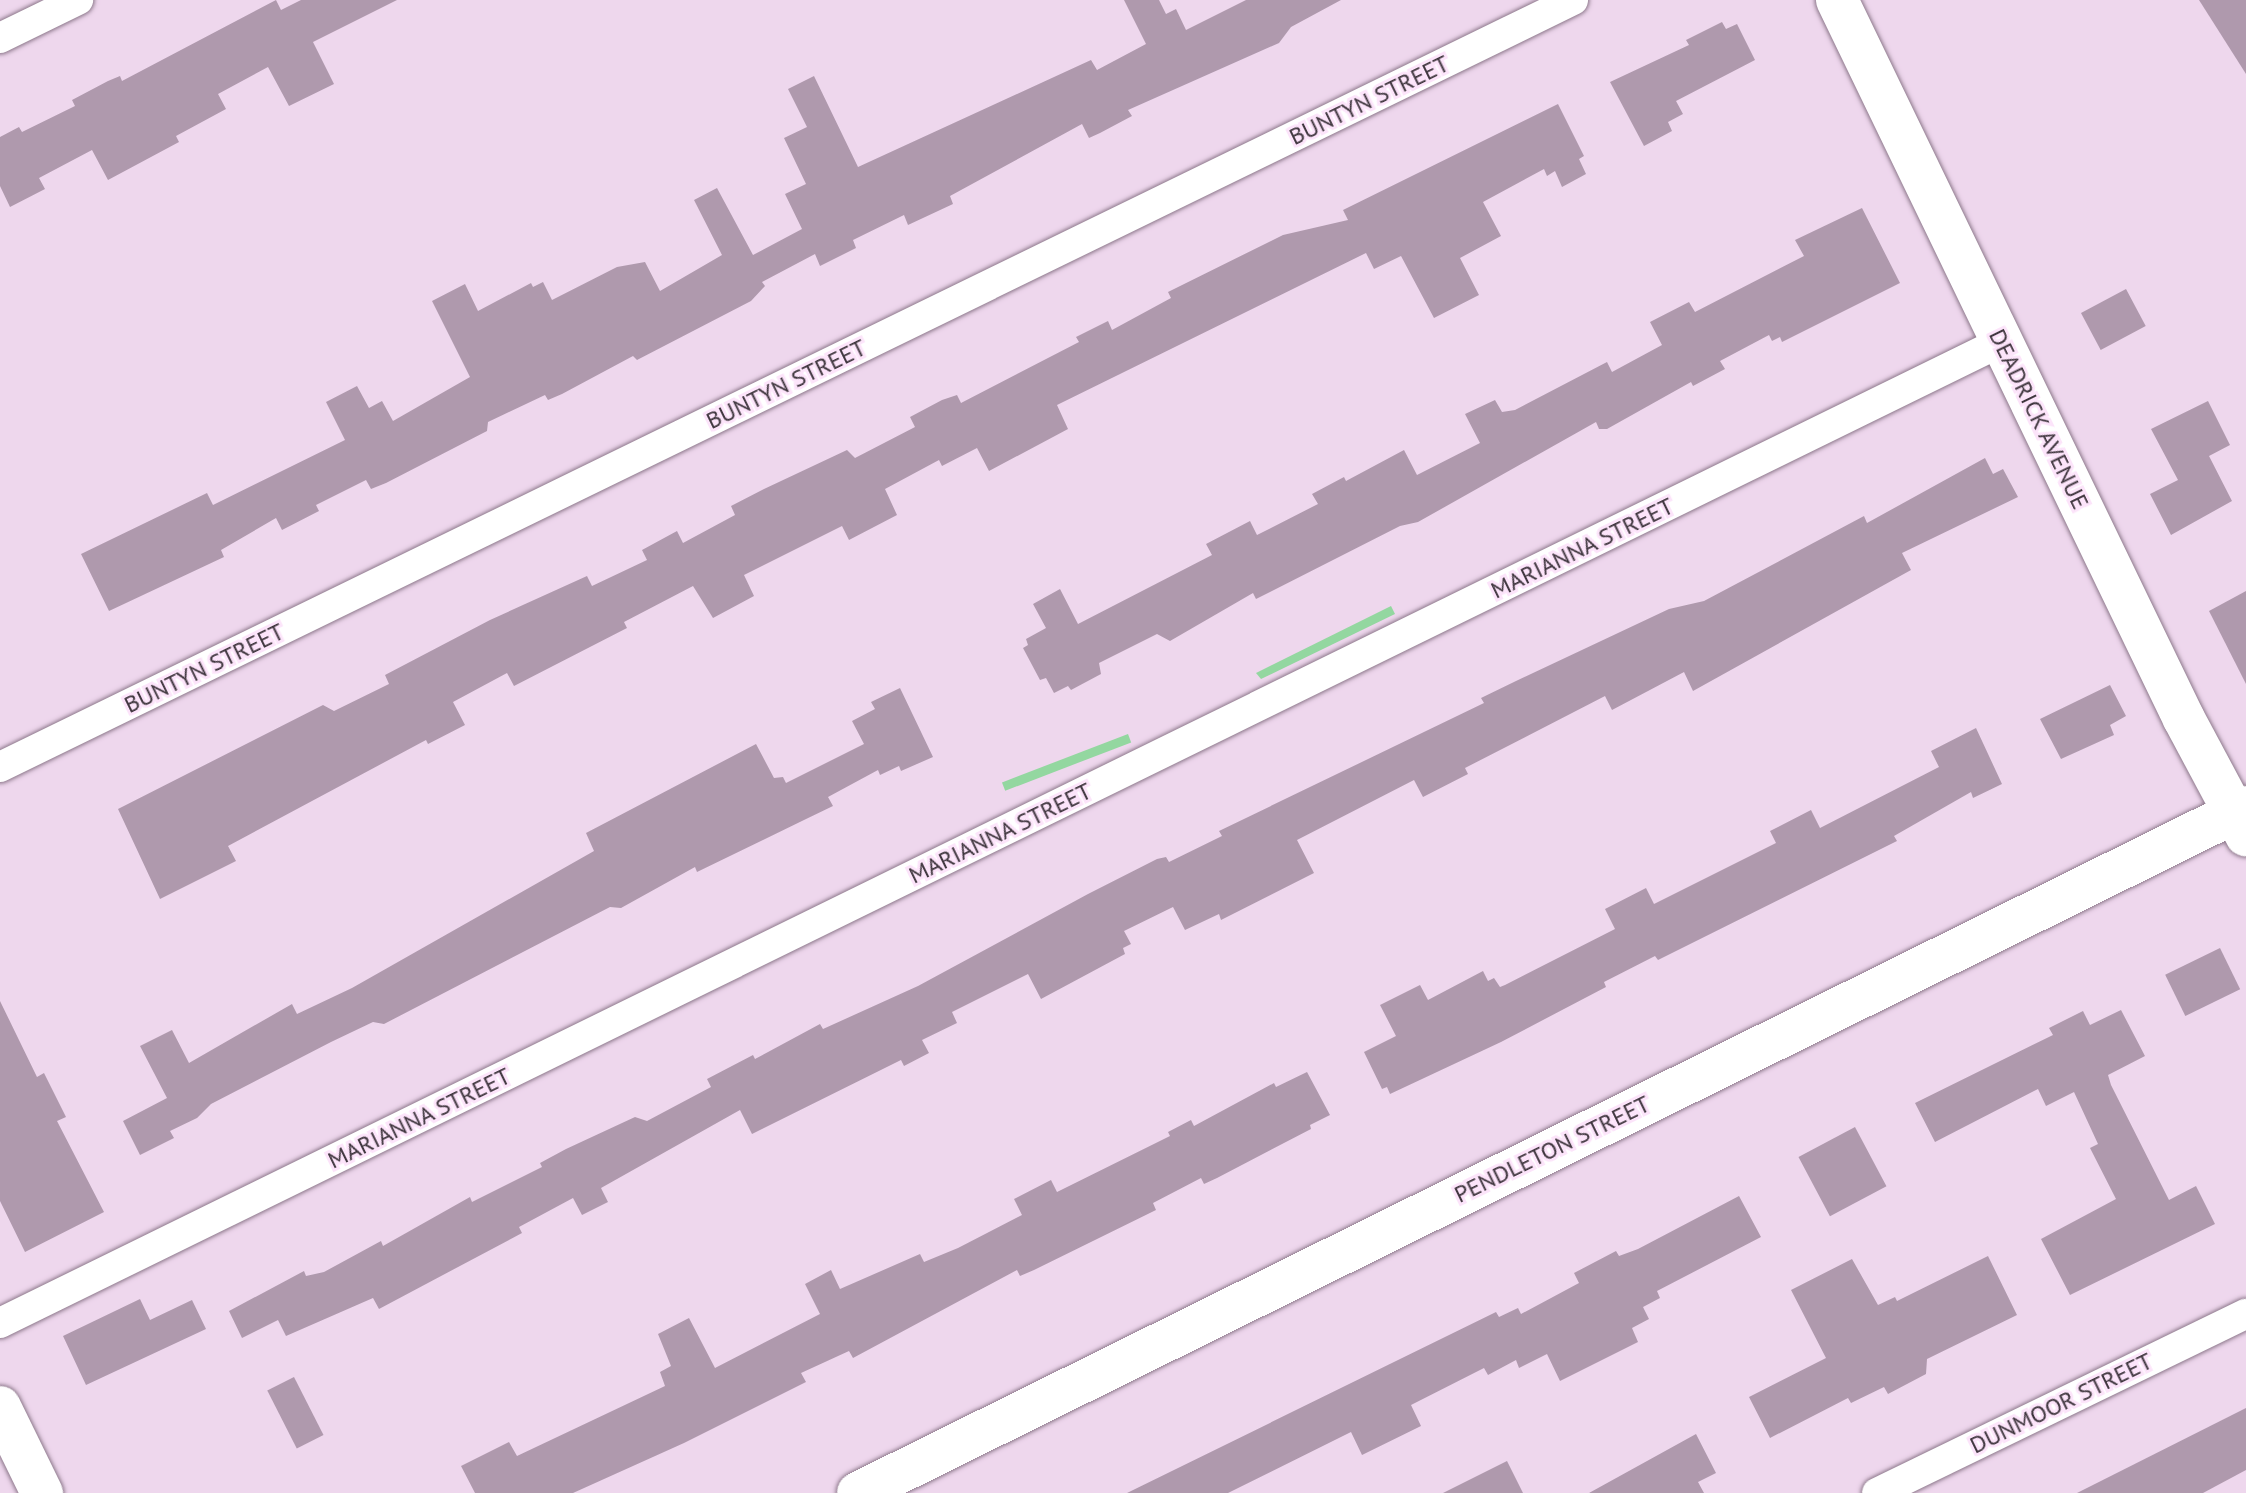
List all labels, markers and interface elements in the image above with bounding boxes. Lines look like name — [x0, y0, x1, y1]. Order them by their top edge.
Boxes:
street label: BUNTYN STREET — [1284, 49, 1454, 151]
street label: DEADRICK AVENUE — [1983, 324, 2095, 514]
street label: BUNTYN STREET — [701, 333, 871, 435]
street label: MARIANNA STREET — [1486, 491, 1678, 605]
street label: BUNTYN STREET — [119, 617, 289, 719]
street label: MARIANNA STREET — [904, 776, 1096, 890]
street label: MARIANNA STREET — [323, 1061, 515, 1175]
street label: PENDLETON STREET — [1450, 1089, 1654, 1209]
street label: DUNMOOR STREET — [1965, 1346, 2157, 1460]

